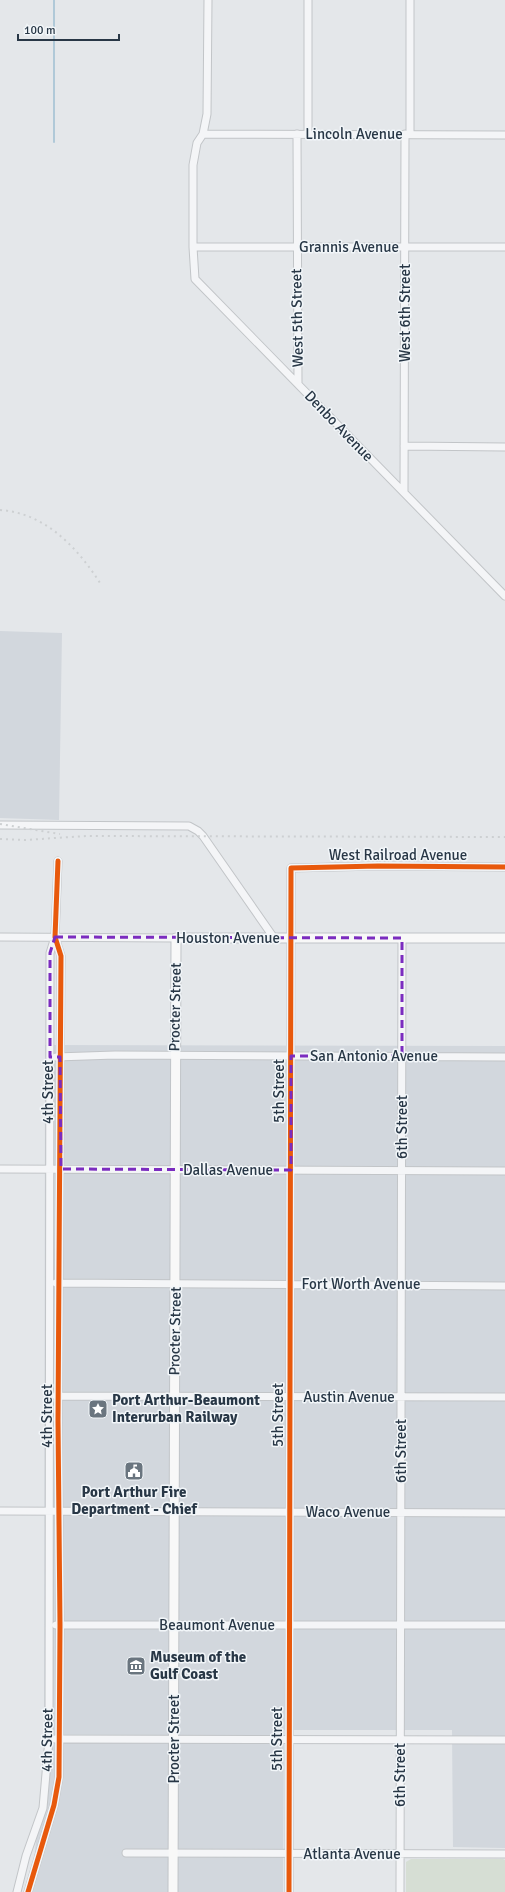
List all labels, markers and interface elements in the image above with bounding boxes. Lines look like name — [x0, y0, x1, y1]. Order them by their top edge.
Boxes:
scale bar — [18, 16, 119, 42]
text: 100 m — [24, 23, 56, 38]
street label: Lincoln Avenue — [305, 125, 403, 143]
street label: Grannis Avenue — [299, 238, 399, 256]
street label: West 6th Street — [396, 264, 414, 362]
street label: West 5th Street — [287, 269, 307, 367]
street label: Denbo Avenue — [301, 387, 377, 465]
street label: West Railroad Avenue — [329, 846, 467, 864]
street label: Houston Avenue — [176, 929, 280, 947]
street label: Procter Street — [165, 962, 185, 1052]
street label: San Antonio Avenue — [310, 1047, 438, 1065]
street label: 5th Street — [270, 1059, 288, 1123]
street label: 4th Street — [39, 1060, 57, 1124]
street label: 6th Street — [393, 1095, 411, 1159]
street label: Dallas Avenue — [183, 1161, 273, 1179]
street label: Fort Worth Avenue — [301, 1275, 421, 1293]
street label: Procter Street — [165, 1286, 185, 1376]
street label: 5th Street — [269, 1383, 287, 1447]
street label: 4th Street — [38, 1384, 56, 1448]
street label: Austin Avenue — [303, 1388, 395, 1406]
place label: Port Arthur-Beaumont Interurban Railway — [112, 1391, 260, 1426]
place icon: Port Arthur-Beaumont Interurban Railway — [87, 1398, 109, 1420]
street label: 6th Street — [392, 1419, 410, 1483]
public building icon: Port Arthur Fire Department - Chief — [123, 1460, 145, 1482]
place label: Port Arthur Fire Department - Chief — [71, 1483, 198, 1518]
street label: Waco Avenue — [306, 1503, 390, 1521]
street label: Beaumont Avenue — [159, 1616, 275, 1634]
place label: Museum of the Gulf Coast — [150, 1648, 246, 1683]
museum icon: Museum of the Gulf Coast — [125, 1655, 147, 1677]
street label: Procter Street — [165, 1695, 183, 1783]
street label: 5th Street — [268, 1707, 286, 1771]
street label: 4th Street — [37, 1708, 57, 1772]
street label: 6th Street — [391, 1743, 409, 1807]
street label: Atlanta Avenue — [303, 1845, 401, 1863]

